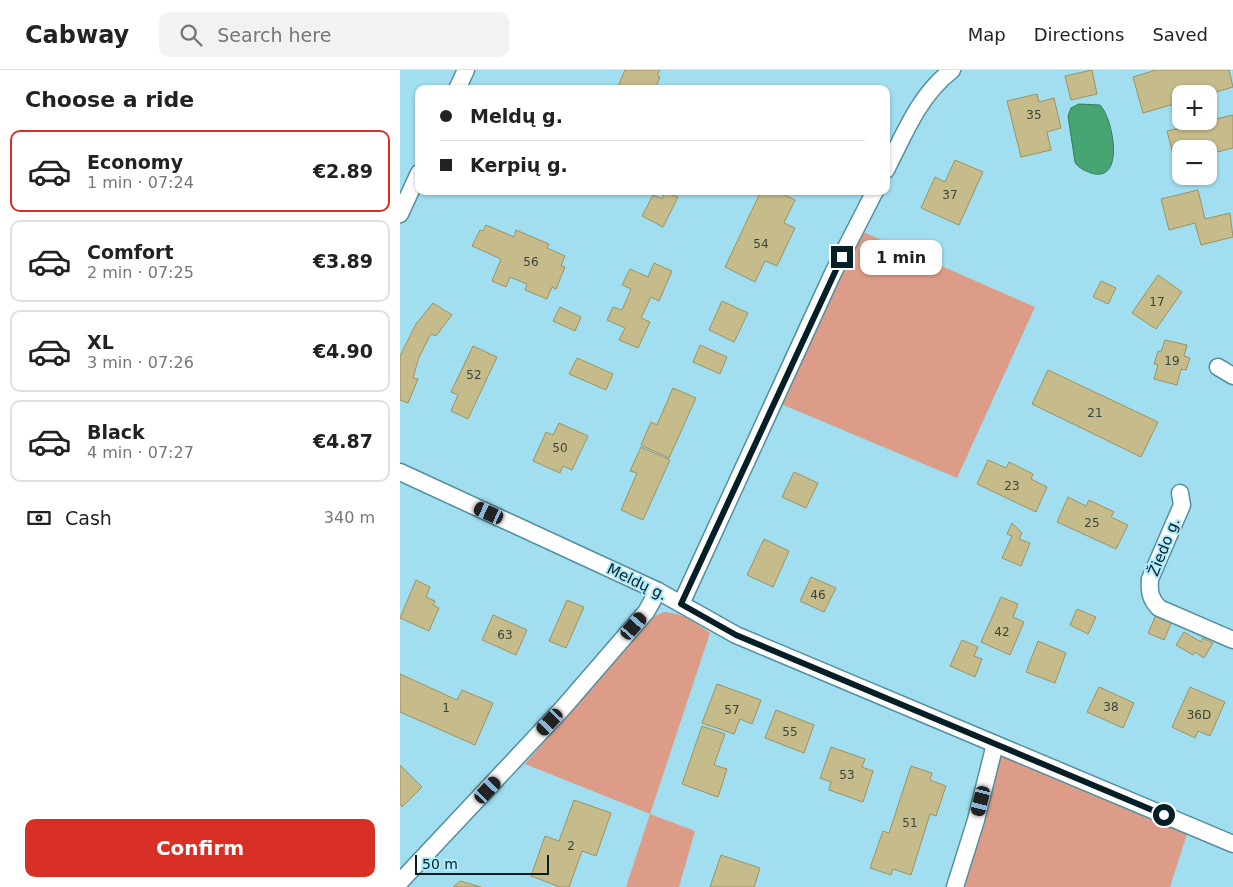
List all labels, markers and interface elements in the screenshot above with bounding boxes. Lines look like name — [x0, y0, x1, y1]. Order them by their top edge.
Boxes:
search box — [159, 12, 509, 57]
text: Cabway — [25, 21, 129, 49]
icon: search — [177, 21, 205, 49]
text: Search here — [217, 24, 331, 46]
text: Map — [968, 24, 1006, 45]
text: Directions — [1034, 24, 1124, 45]
text: Saved — [1152, 24, 1208, 45]
map controls — [1172, 85, 1217, 185]
button: + — [1172, 85, 1217, 130]
text: Choose a ride — [25, 87, 194, 112]
text: Meldų g. — [470, 105, 563, 127]
house number: 35 — [1026, 108, 1042, 122]
button: − — [1172, 140, 1217, 185]
icon: car — [27, 149, 72, 194]
text: Economy — [87, 151, 183, 173]
text: Kerpių g. — [470, 154, 568, 176]
text: €2.89 — [313, 160, 373, 182]
text: 1 min · 07:24 — [87, 173, 194, 192]
house number: 37 — [942, 188, 958, 202]
house number: 54 — [753, 237, 769, 251]
icon: car — [27, 239, 72, 284]
callout: 1 min — [860, 240, 942, 274]
text: Comfort — [87, 241, 174, 263]
route end — [831, 246, 853, 268]
text: 1 min — [876, 248, 926, 267]
text: €3.89 — [313, 250, 373, 272]
house number: 56 — [523, 255, 539, 269]
text: 2 min · 07:25 — [87, 263, 194, 282]
house number: 17 — [1149, 295, 1165, 309]
icon: car — [27, 329, 72, 374]
text: XL — [87, 331, 114, 353]
text: €4.90 — [313, 340, 373, 362]
text: 3 min · 07:26 — [87, 353, 194, 372]
house number: 19 — [1164, 354, 1180, 368]
house number: 52 — [466, 368, 482, 382]
house number: 21 — [1087, 406, 1103, 420]
icon: car — [27, 419, 72, 464]
text: Black — [87, 421, 145, 443]
text: €4.87 — [313, 430, 373, 452]
house number: 50 — [552, 441, 568, 455]
text: 4 min · 07:27 — [87, 443, 194, 462]
house number: 23 — [1004, 479, 1020, 493]
car — [472, 500, 505, 526]
icon: cash — [25, 504, 53, 532]
text: Cash — [65, 507, 112, 529]
text: 340 m — [324, 508, 375, 527]
street label: Žiedo g. — [1143, 515, 1184, 579]
house number: 25 — [1084, 516, 1100, 530]
street label: Meldų g. — [604, 560, 670, 604]
house number: 46 — [810, 588, 826, 602]
car — [618, 610, 649, 642]
house number: 42 — [994, 625, 1010, 639]
house number: 63 — [497, 628, 513, 642]
house number: 38 — [1103, 700, 1119, 714]
house number: 1 — [442, 701, 450, 715]
house number: 57 — [724, 703, 740, 717]
car — [534, 706, 565, 738]
house number: 36D — [1187, 708, 1211, 722]
house number: 55 — [782, 725, 798, 739]
house number: 53 — [839, 768, 855, 782]
car — [472, 774, 503, 806]
car — [970, 785, 991, 817]
route start — [1153, 804, 1175, 826]
house number: 51 — [902, 816, 918, 830]
button: Confirm — [25, 819, 375, 877]
house number: 2 — [567, 839, 575, 853]
scale bar — [415, 852, 549, 875]
text: 50 m — [422, 856, 458, 872]

